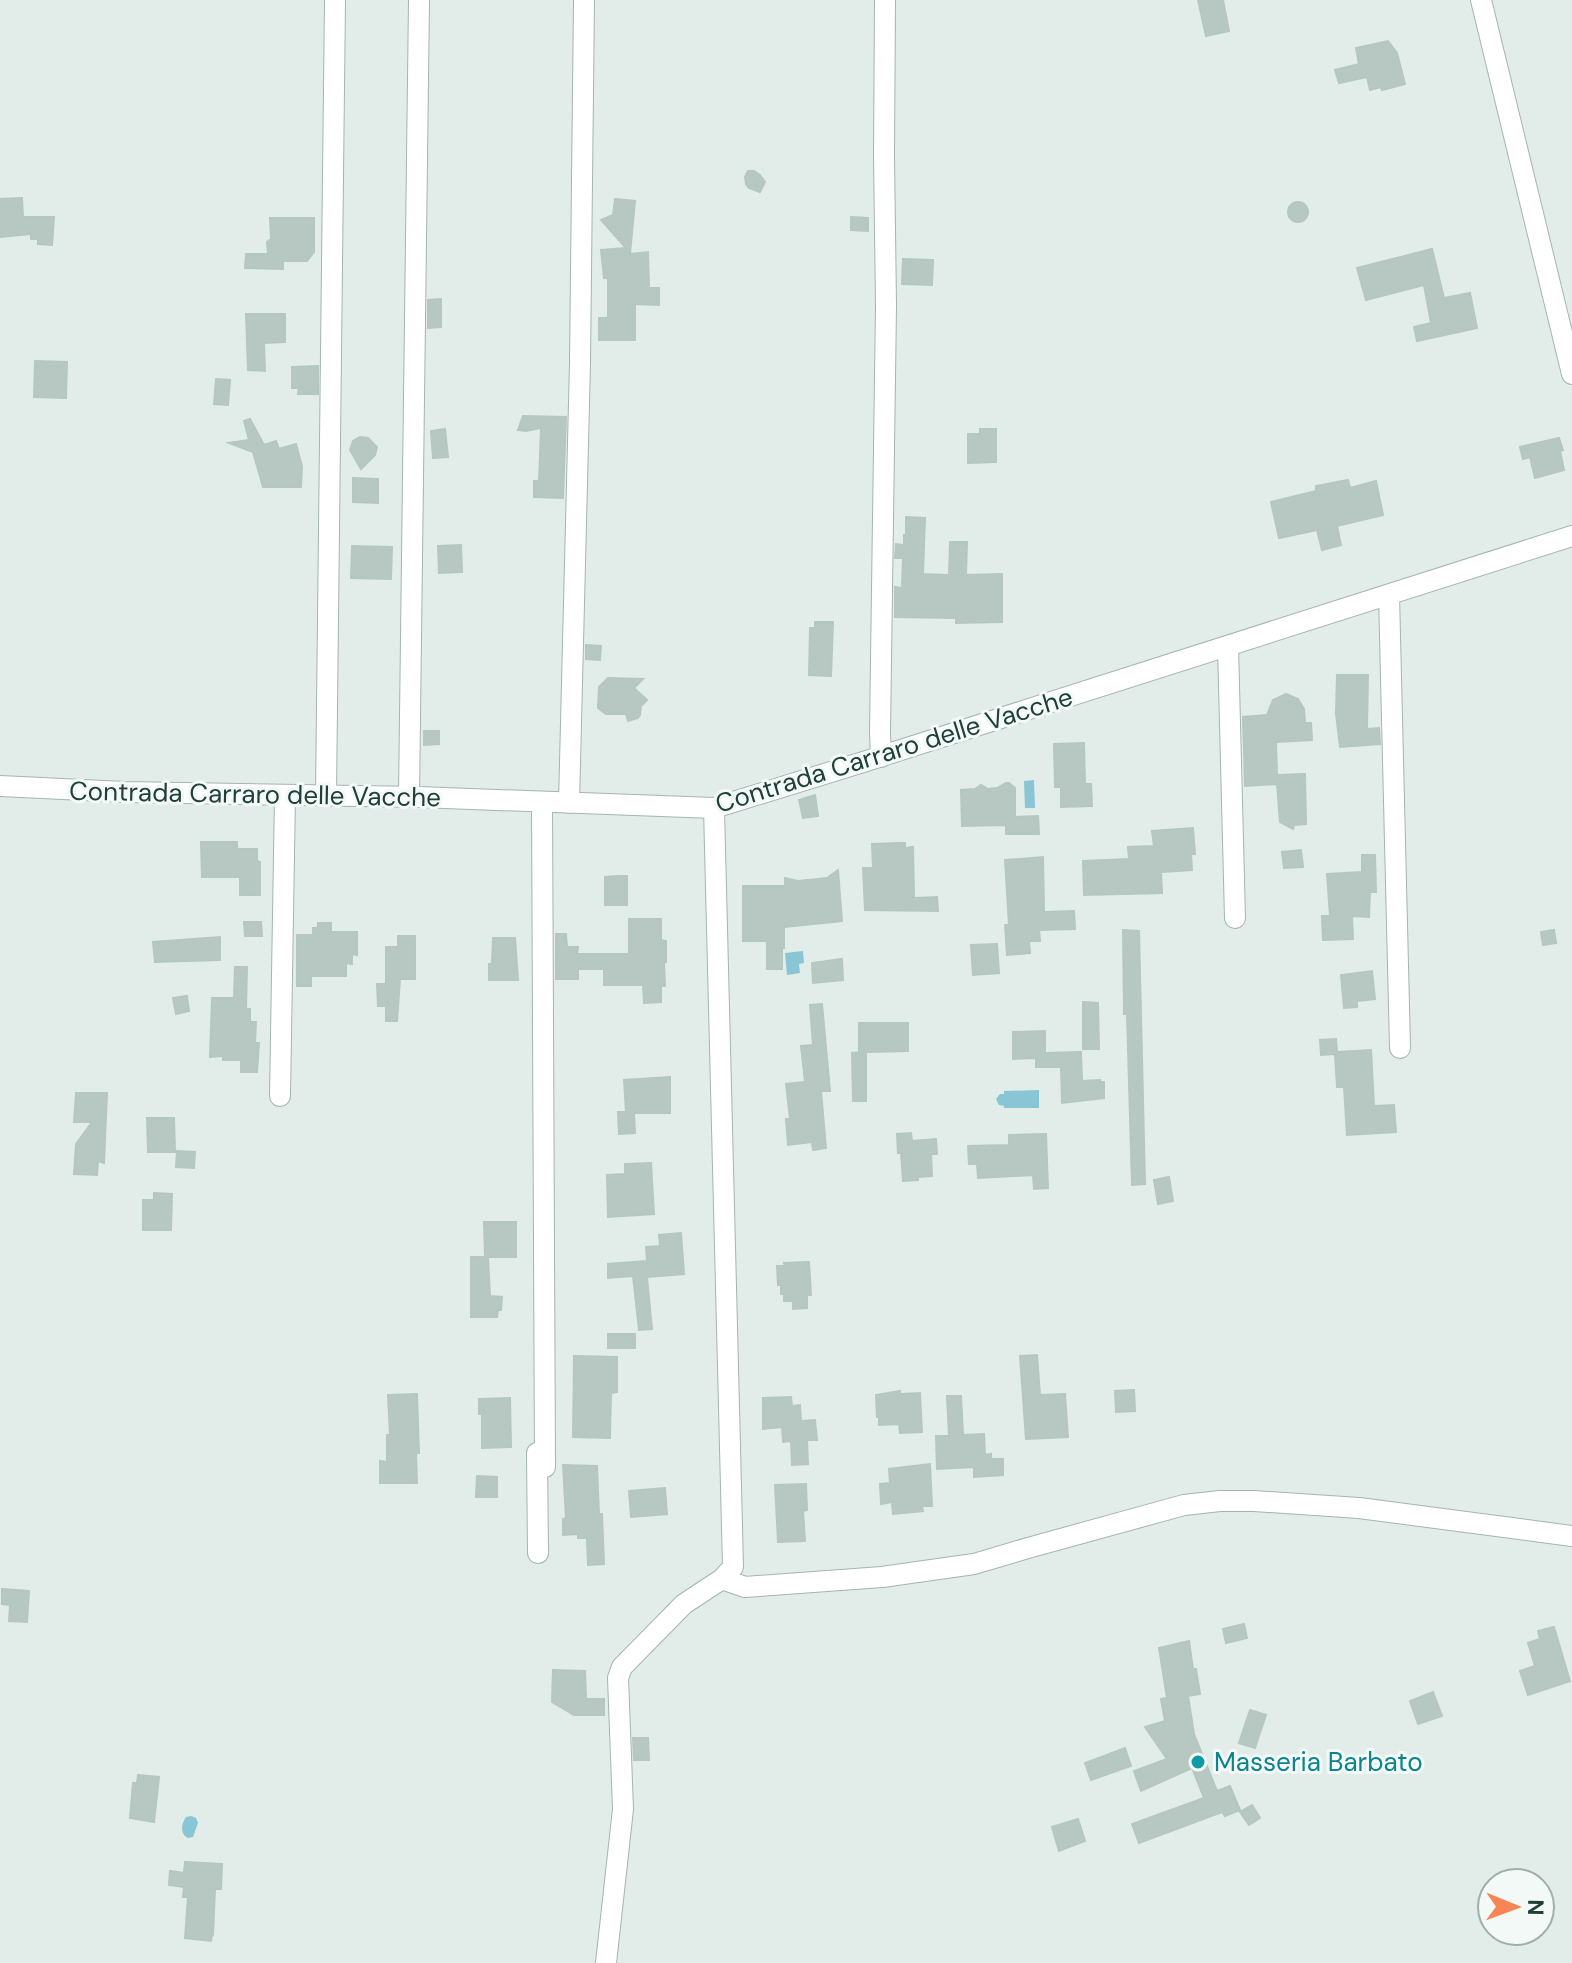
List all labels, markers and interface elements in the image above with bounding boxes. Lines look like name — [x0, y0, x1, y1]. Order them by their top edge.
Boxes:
street label: Contrada Carraro delle Vacche — [711, 679, 1077, 821]
street label: Contrada Carraro delle Vacche — [69, 774, 441, 814]
place label: Masseria Barbato — [1214, 1745, 1423, 1779]
marker: Masseria Barbato — [1189, 1753, 1207, 1771]
north arrow — [1476, 1867, 1556, 1947]
text: N — [1521, 1899, 1550, 1916]

